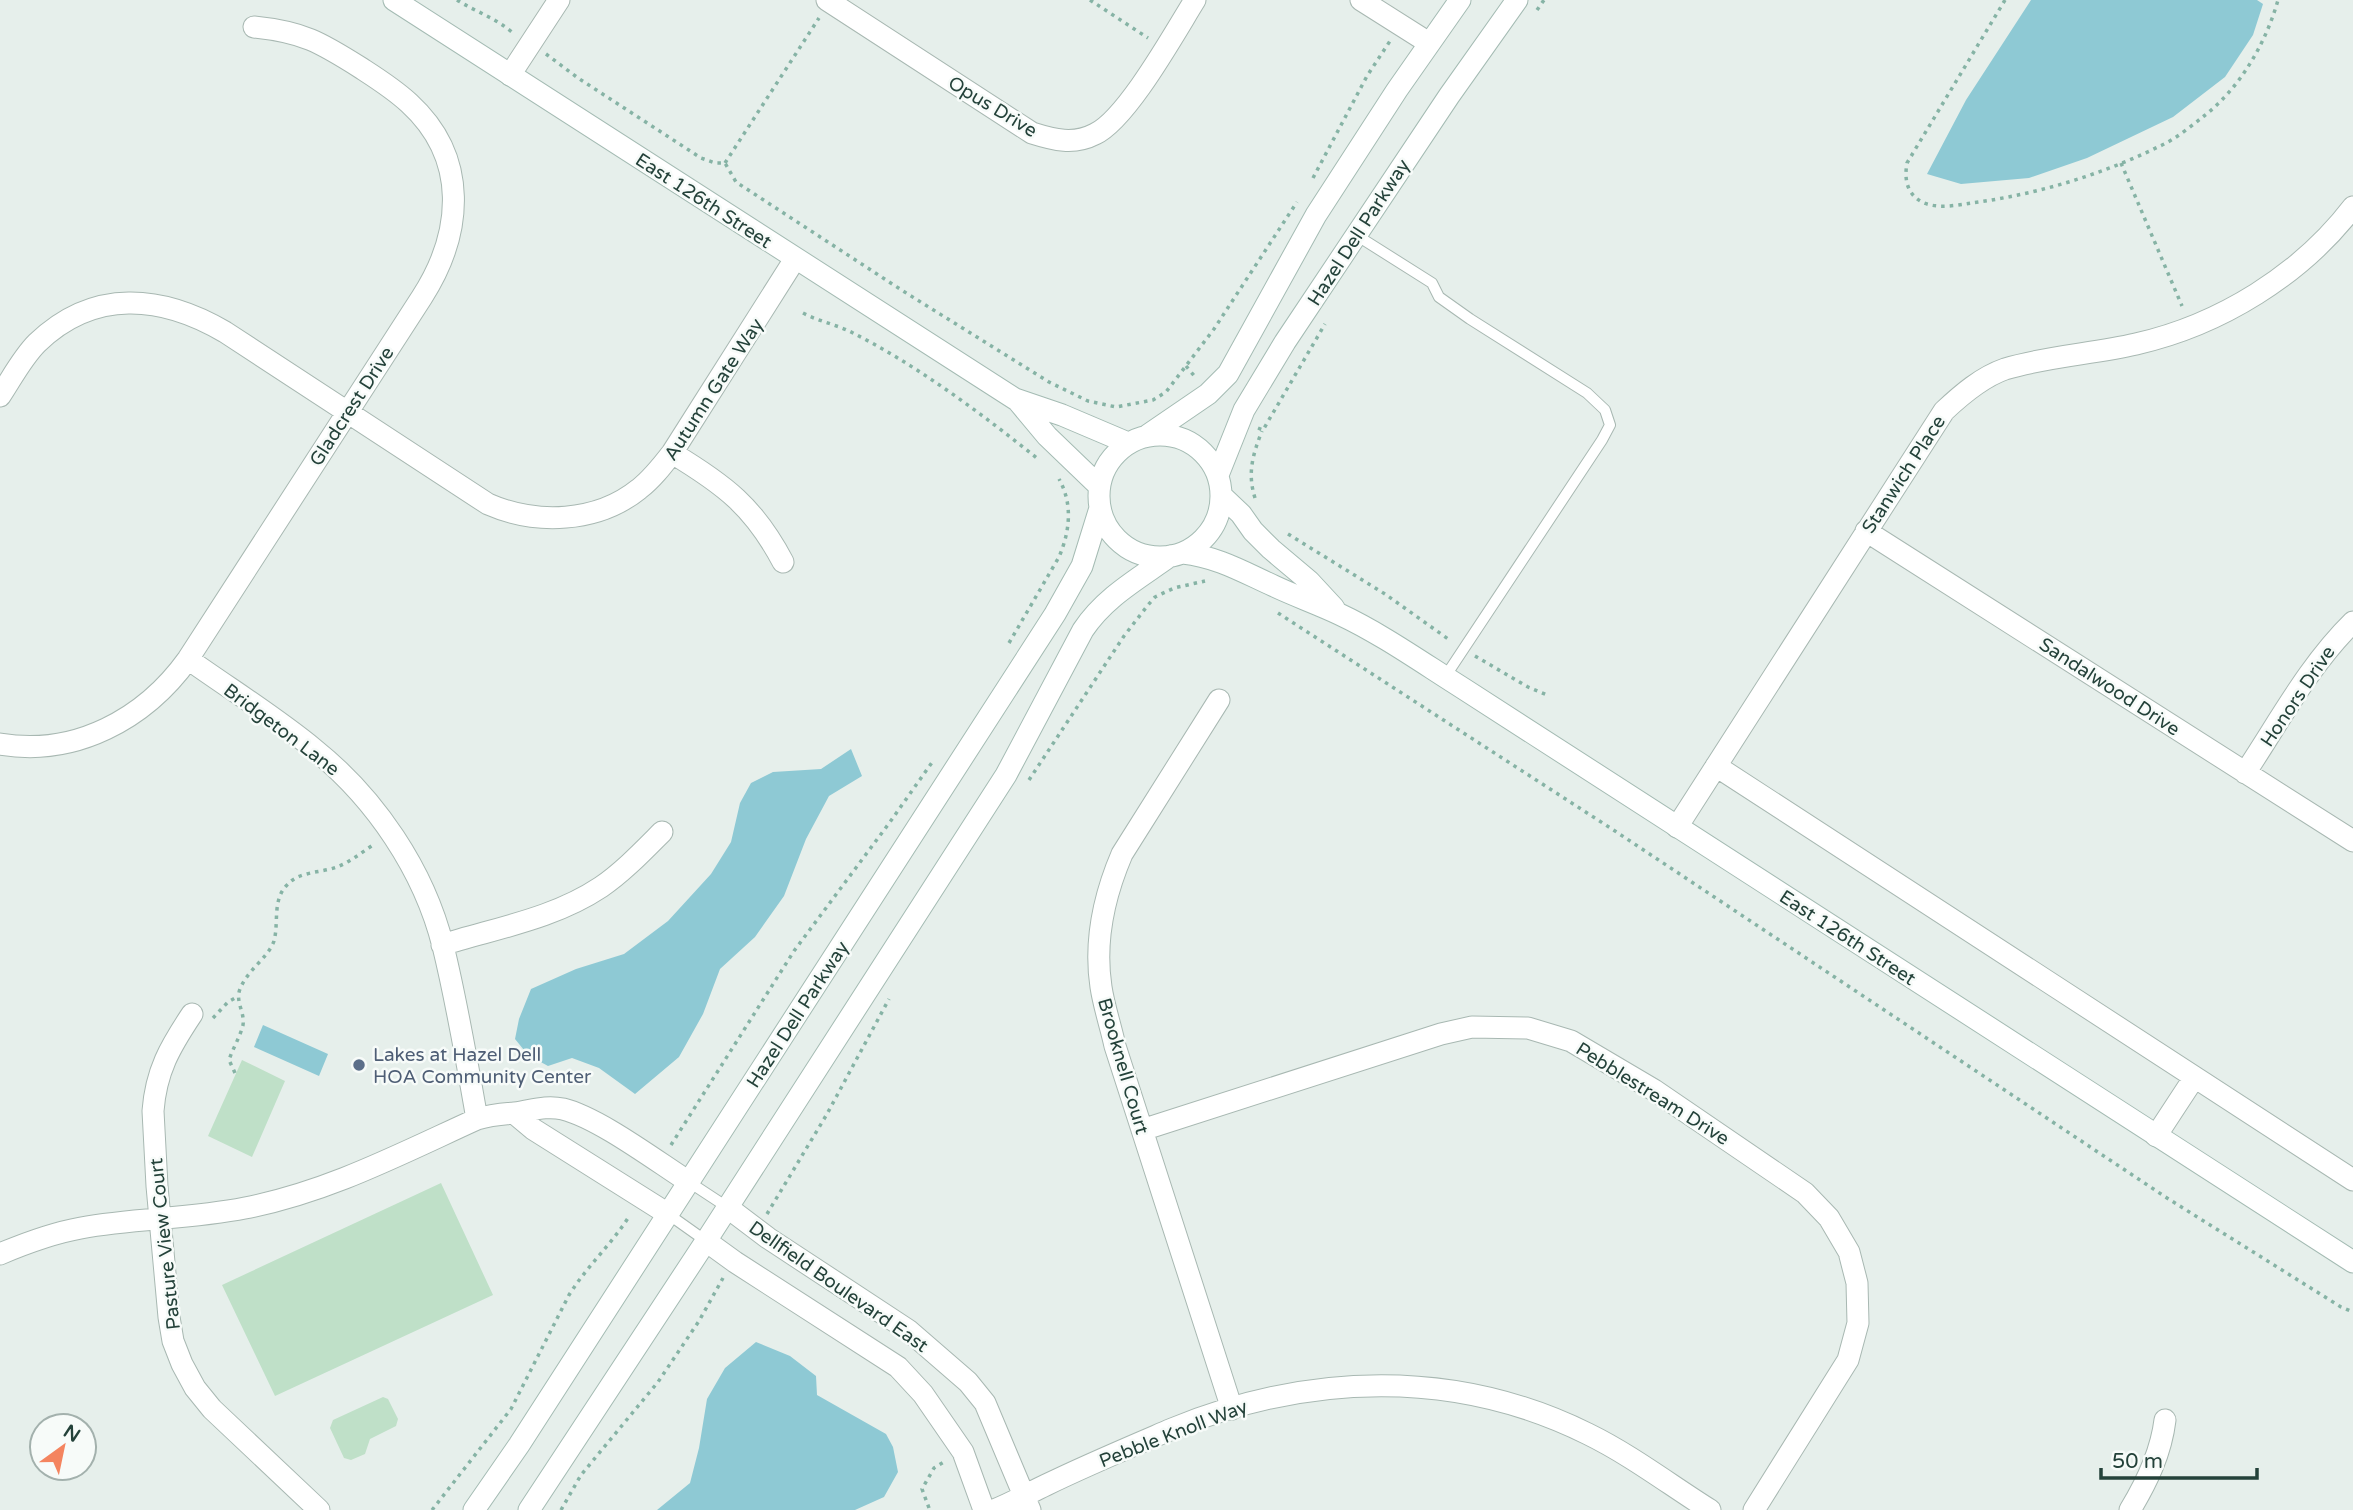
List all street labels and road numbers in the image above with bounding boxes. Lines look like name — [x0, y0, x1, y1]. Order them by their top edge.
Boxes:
street label: Opus Drive — [944, 72, 1041, 142]
street label: East 126th Street — [631, 149, 776, 253]
street label: Hazel Dell Parkway — [1303, 155, 1414, 310]
street label: Autumn Gate Way — [660, 314, 768, 465]
street label: Gladcrest Drive — [305, 343, 399, 470]
street label: Stanwich Place — [1858, 412, 1950, 538]
street label: Sandalwood Drive — [2035, 633, 2184, 740]
street label: Honors Drive — [2256, 642, 2340, 751]
street label: Bridgeton Lane — [219, 679, 343, 780]
street label: East 126th Street — [1775, 886, 1920, 990]
street label: Hazel Dell Parkway — [742, 937, 853, 1092]
street label: Brooknell Court — [1093, 996, 1153, 1137]
street label: Pebblestream Drive — [1572, 1038, 1733, 1150]
street label: Pasture View Court — [145, 1157, 185, 1331]
street label: Dellfield Boulevard East — [745, 1217, 932, 1357]
street label: Pebble Knoll Way — [1096, 1396, 1251, 1472]

